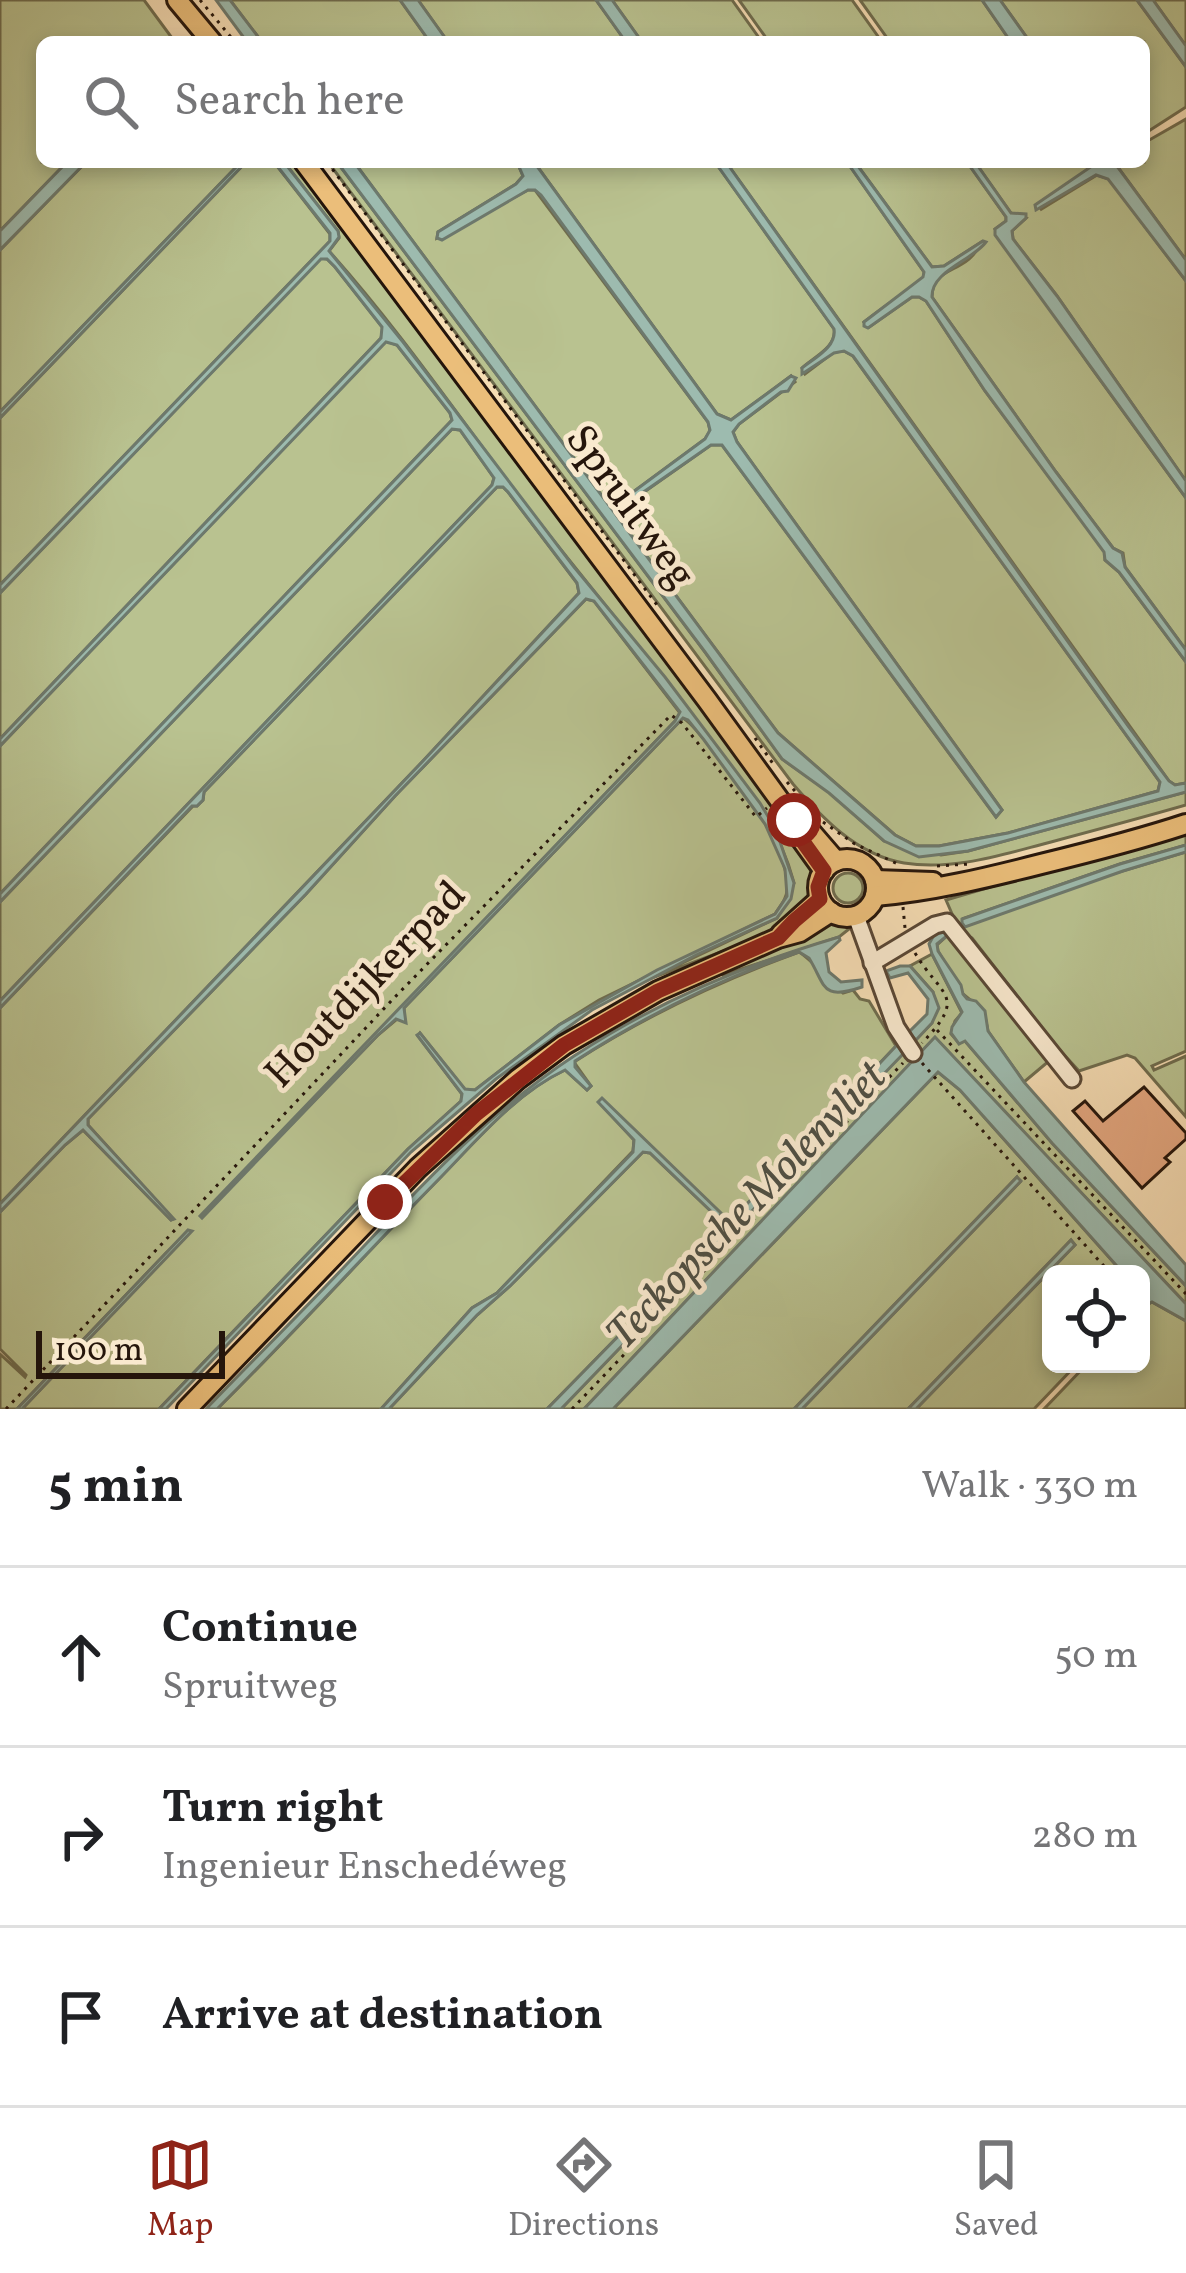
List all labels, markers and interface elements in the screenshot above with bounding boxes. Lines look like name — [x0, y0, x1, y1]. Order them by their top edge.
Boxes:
search box — [36, 36, 1150, 168]
icon: search — [78, 69, 144, 135]
text: Search here — [174, 71, 405, 134]
street label: Spruitweg — [549, 414, 709, 602]
route start — [767, 793, 821, 847]
street label: Houtdijkerpad — [253, 869, 481, 1103]
water label: Teckopsche Molenvliet — [593, 1047, 904, 1365]
route end — [358, 1175, 412, 1229]
map controls — [1042, 1265, 1150, 1373]
button: locate — [1042, 1265, 1150, 1373]
scale bar — [36, 1325, 225, 1378]
text: 100 m — [54, 1329, 143, 1375]
text: 5 min — [48, 1452, 184, 1523]
text: Walk · 330 m — [921, 1460, 1138, 1514]
text: Continue — [162, 1598, 358, 1661]
icon: ahead — [48, 1624, 114, 1690]
text: 50 m — [1054, 1630, 1138, 1684]
text: Spruitweg — [162, 1661, 338, 1715]
text: Turn right — [162, 1778, 383, 1841]
icon: right — [48, 1804, 114, 1870]
text: 280 m — [1031, 1810, 1138, 1864]
text: Ingenieur Enschedéweg — [162, 1841, 567, 1895]
icon: arrive — [48, 1984, 114, 2050]
text: Arrive at destination — [162, 1985, 603, 2048]
tab: Map — [147, 2132, 213, 2250]
tab: Directions — [508, 2132, 659, 2250]
tab: Saved — [954, 2132, 1039, 2250]

